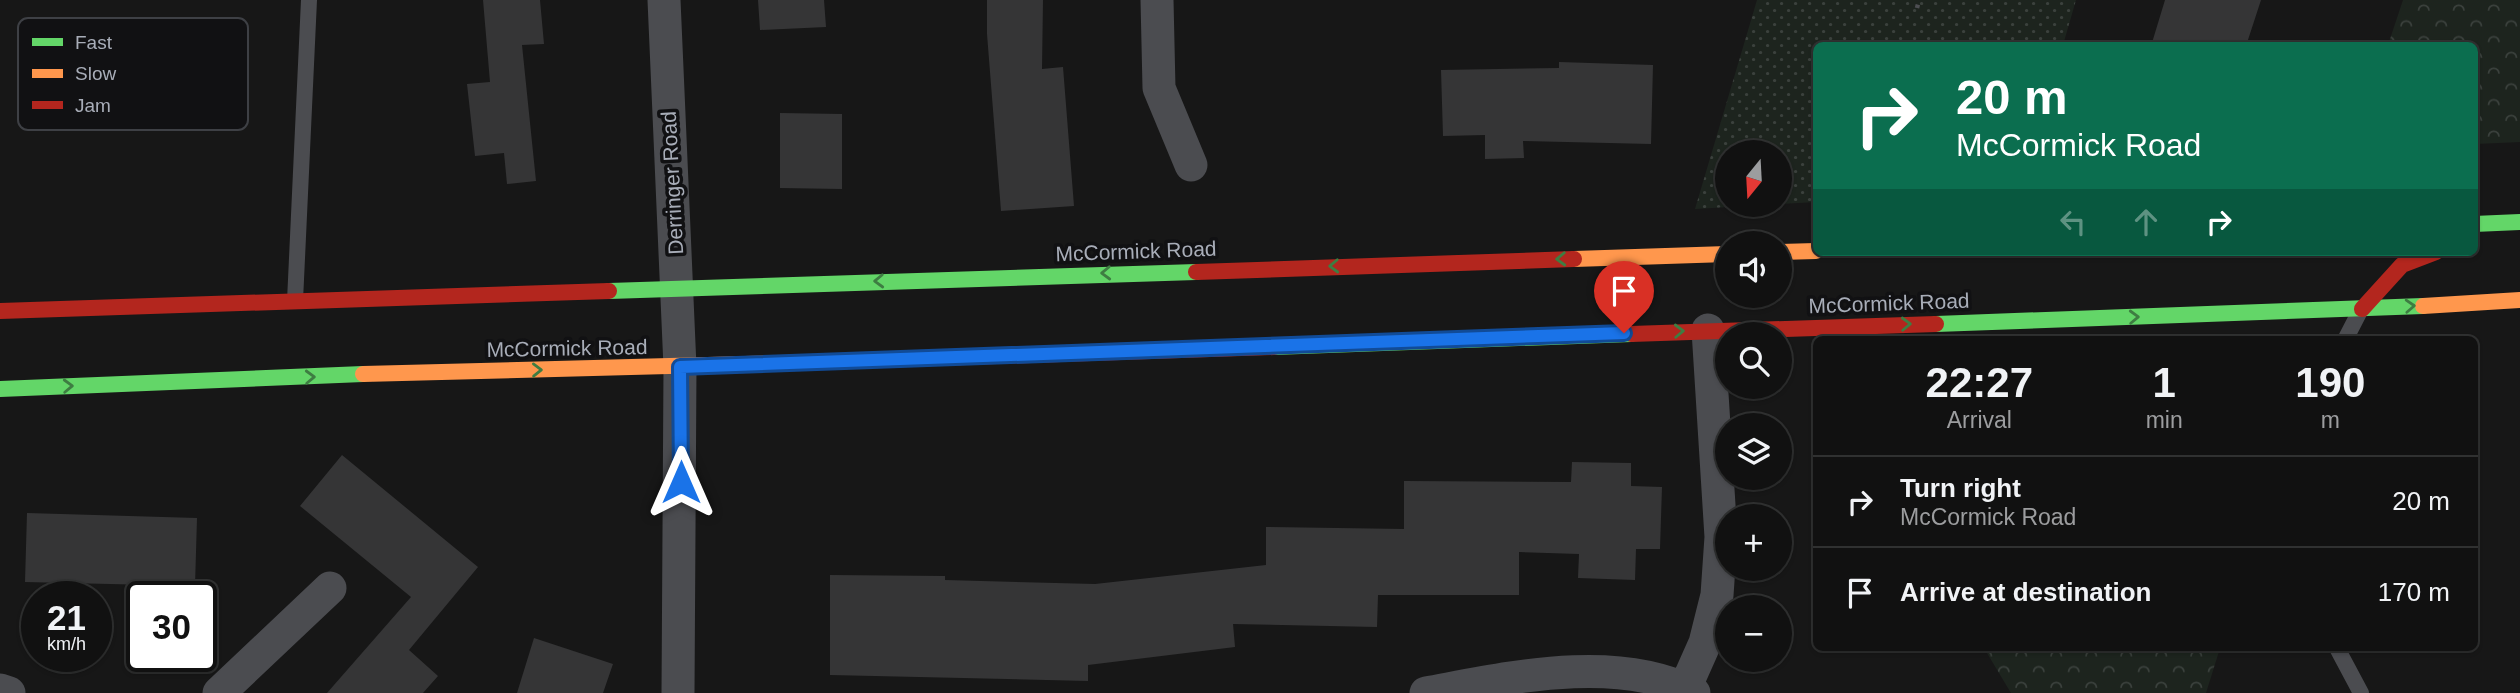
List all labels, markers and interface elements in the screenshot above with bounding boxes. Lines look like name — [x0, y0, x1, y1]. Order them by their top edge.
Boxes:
legend — [18, 18, 248, 130]
text: Fast — [75, 32, 113, 53]
text: Slow — [75, 63, 116, 84]
icon: right — [1841, 70, 1932, 161]
text: 20 m — [1956, 70, 2068, 124]
text: Jam — [75, 95, 111, 116]
street label: Derringer Road — [657, 111, 687, 255]
text: McCormick Road — [1956, 127, 2201, 163]
north arrow — [1715, 140, 1792, 217]
map controls — [1715, 140, 1792, 672]
icon: left — [2054, 203, 2092, 241]
icon: ahead — [2127, 203, 2165, 241]
icon: right — [2200, 203, 2238, 241]
button: sound — [1715, 231, 1792, 308]
street label: McCormick Road — [1055, 237, 1217, 265]
one-way arrow — [1555, 251, 1566, 267]
one-way arrow — [1328, 259, 1339, 274]
pin — [1594, 261, 1654, 333]
one-way arrow — [1101, 266, 1112, 281]
icon: arrive — [1605, 272, 1643, 310]
one-way arrow — [873, 273, 884, 288]
street label: McCormick Road — [1808, 289, 1970, 317]
one-way arrow — [2405, 299, 2416, 314]
one-way arrow — [2128, 309, 2139, 324]
one-way arrow — [1901, 316, 1912, 331]
button: search — [1715, 322, 1792, 399]
one-way arrow — [1674, 324, 1685, 339]
street label: McCormick Road — [486, 335, 648, 361]
text: 22:27 — [1926, 359, 2033, 406]
text: 1 — [2152, 359, 2176, 406]
text: 190 — [2295, 359, 2365, 406]
one-way arrow — [532, 362, 543, 377]
one-way arrow — [304, 369, 315, 384]
one-way arrow — [63, 379, 74, 394]
text: Arrival — [1947, 407, 2012, 433]
text: min — [2146, 407, 2183, 433]
text: m — [2321, 407, 2340, 433]
button: layers — [1715, 413, 1792, 490]
position arrow — [644, 445, 718, 519]
text: Turn right — [1900, 473, 2021, 503]
icon: right — [1841, 483, 1879, 521]
text: 20 m — [2392, 486, 2450, 516]
button: + — [1715, 504, 1792, 581]
text: McCormick Road — [1900, 504, 2076, 530]
icon: arrive — [1841, 574, 1879, 612]
text: Arrive at destination — [1900, 577, 2151, 607]
text: 170 m — [2378, 577, 2450, 607]
speed limit sign: 30 — [126, 581, 217, 672]
button: − — [1715, 595, 1792, 672]
text: 21 — [47, 598, 86, 637]
text: km/h — [47, 634, 86, 654]

